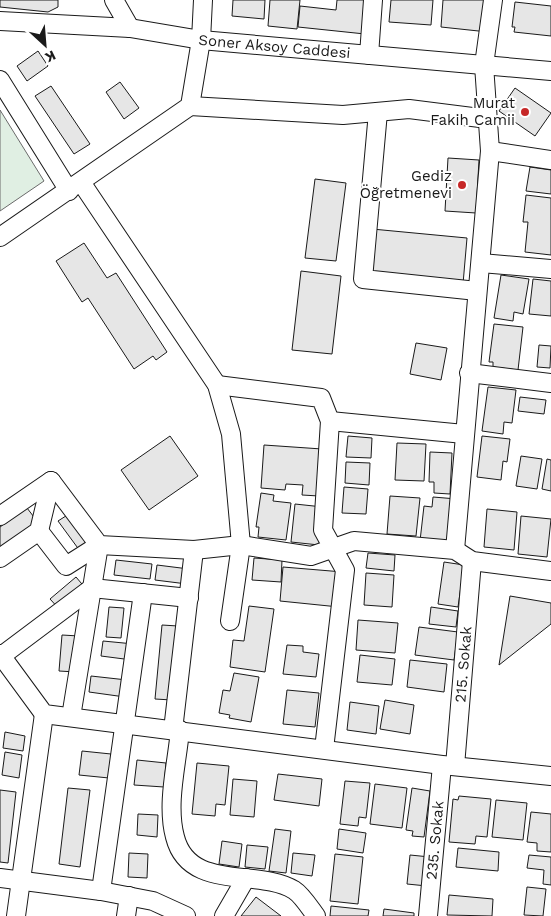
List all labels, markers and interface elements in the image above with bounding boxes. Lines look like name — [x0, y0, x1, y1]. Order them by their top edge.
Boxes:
north arrow — [20, 20, 70, 70]
street label: Soner Aksoy Caddesi — [198, 31, 351, 62]
text: K — [43, 47, 59, 66]
place label: Murat Fakih Camii — [430, 94, 516, 129]
marker: Murat Fakih Camii — [519, 106, 531, 118]
place label: Gediz Öğretmenevi — [360, 167, 452, 202]
marker: Gediz Öğretmenevi — [456, 179, 468, 191]
street label: 215. Sokak — [451, 625, 476, 703]
street label: 235. Sokak — [422, 799, 448, 881]

